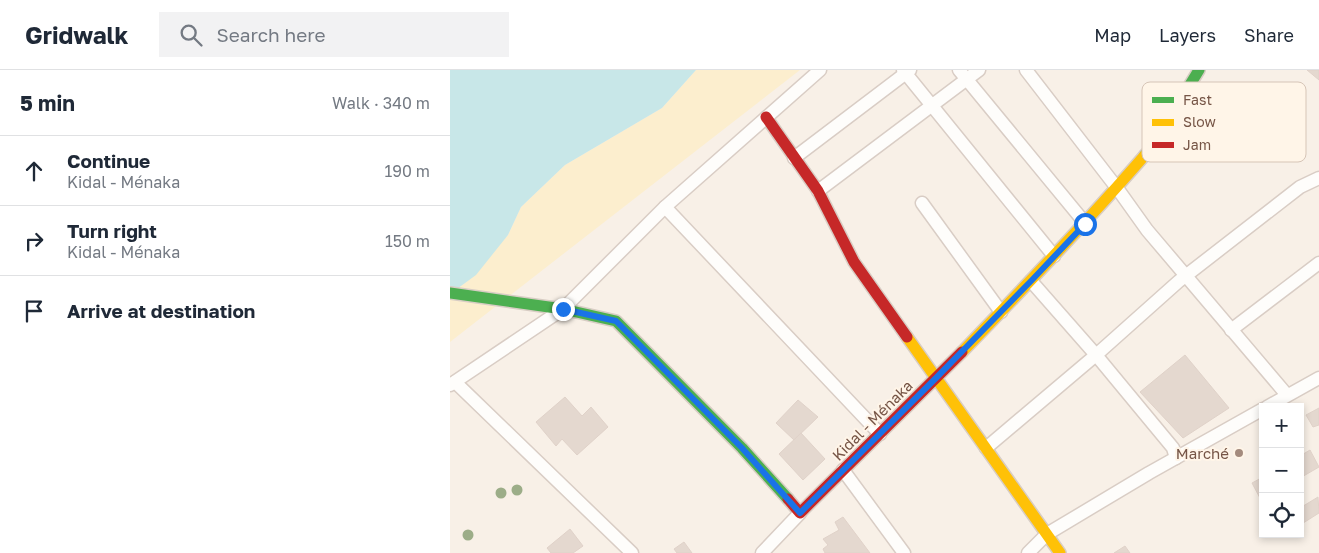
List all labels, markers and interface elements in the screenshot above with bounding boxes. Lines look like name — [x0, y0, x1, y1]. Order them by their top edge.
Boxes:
search box — [159, 12, 509, 57]
text: Gridwalk — [25, 20, 129, 49]
icon: search — [177, 21, 205, 49]
text: Search here — [217, 23, 325, 46]
text: Map — [1094, 24, 1131, 46]
text: Layers — [1159, 24, 1216, 46]
text: Share — [1244, 24, 1294, 46]
legend — [1142, 82, 1306, 162]
text: 5 min — [20, 90, 75, 116]
text: Fast — [1183, 91, 1212, 108]
text: Walk · 340 m — [332, 93, 430, 113]
text: Slow — [1183, 113, 1216, 130]
text: Jam — [1183, 136, 1211, 153]
text: Continue — [67, 149, 150, 172]
icon: ahead — [20, 157, 48, 185]
text: 190 m — [384, 161, 430, 181]
text: Kidal - Ménaka — [67, 172, 180, 192]
route start — [1074, 213, 1097, 236]
text: Turn right — [67, 219, 157, 242]
icon: right — [20, 227, 48, 255]
text: 150 m — [385, 231, 430, 251]
text: Kidal - Ménaka — [67, 242, 180, 262]
icon: arrive — [20, 297, 48, 325]
route end — [552, 298, 575, 321]
text: Arrive at destination — [67, 299, 255, 322]
street label: Kidal - Ménaka — [828, 376, 916, 464]
map controls — [1259, 403, 1304, 538]
button: + — [1259, 403, 1304, 448]
place label: Marché — [1176, 444, 1229, 462]
marker: Marché — [1233, 447, 1245, 459]
button: − — [1259, 448, 1304, 493]
button: locate — [1259, 493, 1304, 538]

